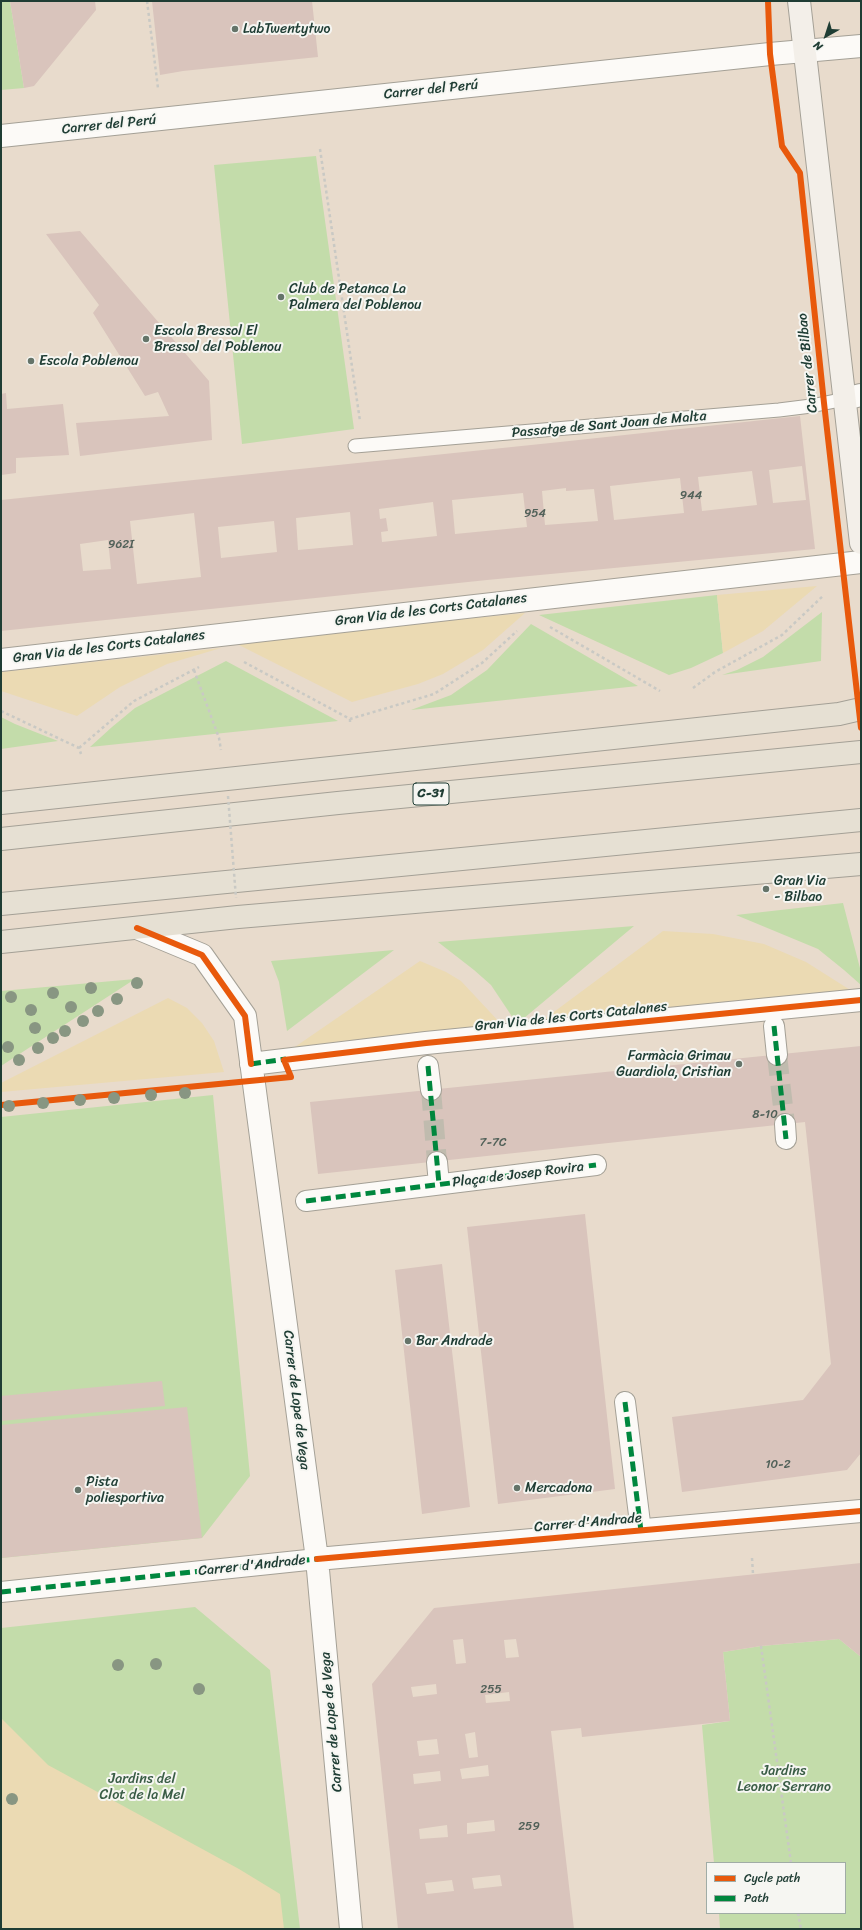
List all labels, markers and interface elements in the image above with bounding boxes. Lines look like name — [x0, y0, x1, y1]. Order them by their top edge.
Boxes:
north arrow — [806, 16, 846, 56]
place label: LabTwentytwo — [243, 21, 330, 37]
marker: LabTwentytwo — [230, 24, 240, 34]
text: N — [809, 36, 827, 55]
street label: Carrer del Perú — [383, 77, 479, 103]
street label: Carrer del Perú — [61, 112, 157, 138]
place label: Club de Petanca La Palmera del Poblenou — [289, 281, 422, 314]
marker: Club de Petanca La Palmera del Poblenou — [276, 292, 286, 302]
street label: Carrer de Bilbao — [794, 312, 822, 414]
place label: Escola Bressol El Bressol del Poblenou — [154, 323, 281, 356]
marker: Escola Bressol El Bressol del Poblenou — [141, 334, 151, 344]
place label: Escola Poblenou — [39, 353, 138, 369]
marker: Escola Poblenou — [26, 356, 36, 366]
street label: Passatge de Sant Joan de Malta — [511, 408, 707, 442]
house number: 944 — [680, 489, 702, 503]
house number: 954 — [524, 507, 546, 521]
house number: 962I — [108, 538, 134, 552]
street label: Gran Via de les Corts Catalanes — [334, 590, 528, 630]
street label: Gran Via de les Corts Catalanes — [12, 627, 206, 667]
road number: C-31 — [413, 783, 449, 805]
place label: Gran Via - Bilbao — [774, 873, 826, 906]
marker: Gran Via - Bilbao — [761, 884, 771, 894]
street label: Gran Via de les Corts Catalanes — [474, 999, 668, 1035]
place label: Farmàcia Grimau Guardiola, Cristian — [616, 1048, 731, 1080]
marker: Farmàcia Grimau Guardiola, Cristian — [734, 1059, 744, 1069]
house number: 8-10 — [752, 1108, 778, 1122]
house number: 7-7C — [480, 1136, 506, 1150]
street label: Plaça de Josep Rovira — [451, 1159, 585, 1191]
street label: Carrer de Lope de Vega — [279, 1329, 313, 1471]
place label: Bar Andrade — [416, 1333, 493, 1349]
marker: Bar Andrade — [403, 1336, 413, 1346]
house number: 10-2 — [765, 1458, 791, 1472]
place label: Pista poliesportiva — [86, 1474, 164, 1506]
place label: Mercadona — [525, 1480, 592, 1496]
marker: Mercadona — [512, 1483, 522, 1493]
marker: Pista poliesportiva — [73, 1485, 83, 1495]
street label: Carrer d'Andrade — [534, 1510, 642, 1536]
street label: Carrer d'Andrade — [197, 1552, 307, 1580]
street label: Carrer de Lope de Vega — [318, 1651, 346, 1793]
house number: 255 — [480, 1683, 502, 1697]
park label: Jardins Leonor Serrano — [737, 1763, 831, 1796]
park label: Jardins del Clot de la Mel — [99, 1771, 185, 1804]
house number: 259 — [518, 1820, 540, 1834]
legend — [706, 1862, 846, 1914]
text: Cycle path — [744, 1867, 800, 1889]
text: Path — [744, 1887, 769, 1909]

